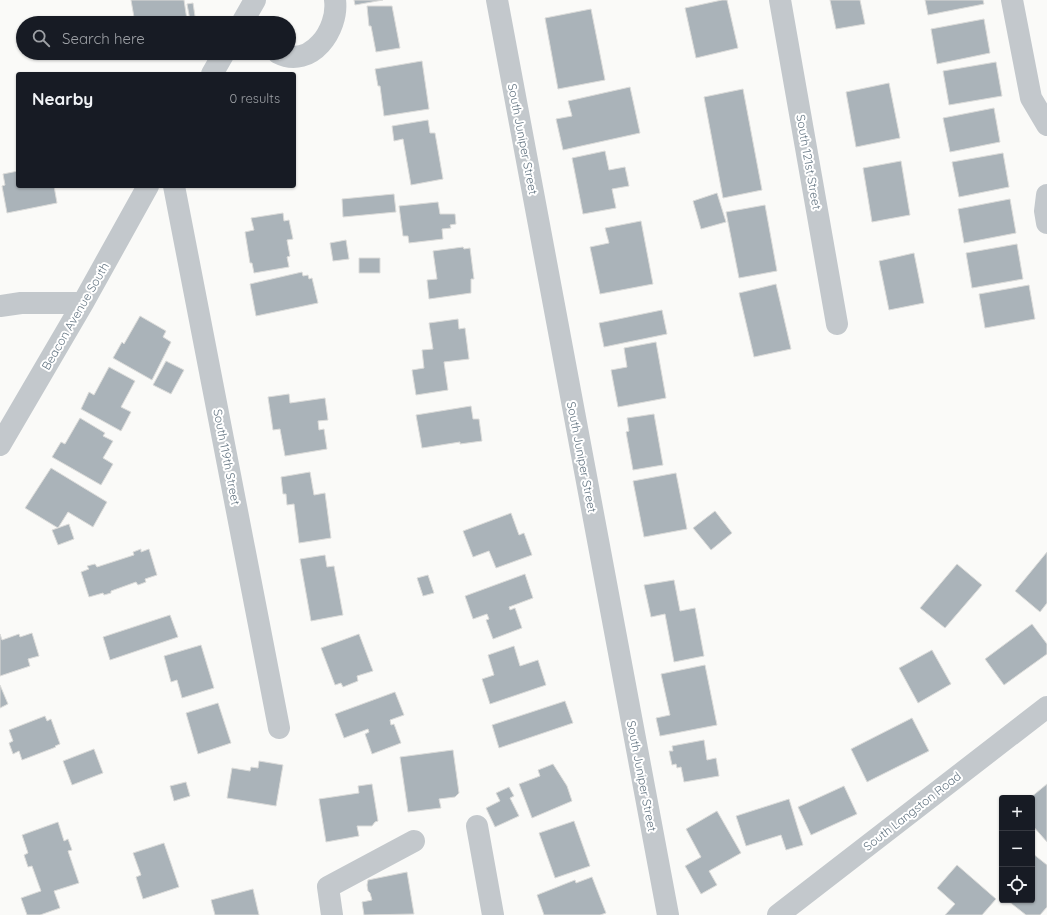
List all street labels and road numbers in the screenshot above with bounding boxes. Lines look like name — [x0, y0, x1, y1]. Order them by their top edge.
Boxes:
street label: South Juniper Street — [505, 82, 541, 196]
street label: South 121st Street — [793, 113, 825, 211]
street label: Beacon Avenue South — [38, 260, 112, 372]
street label: South Juniper Street — [564, 400, 600, 514]
street label: South 119th Street — [210, 408, 244, 506]
street label: South Juniper Street — [624, 719, 660, 833]
street label: South Langston Road — [860, 768, 964, 854]

